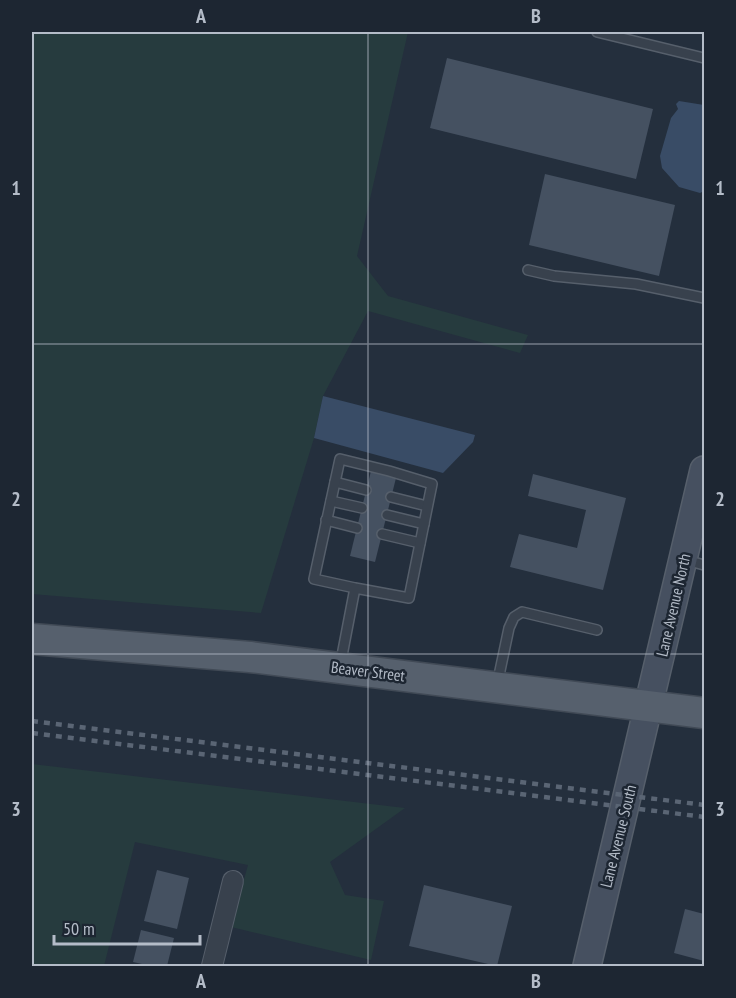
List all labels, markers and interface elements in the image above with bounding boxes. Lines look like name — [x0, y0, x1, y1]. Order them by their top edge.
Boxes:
text: A — [195, 3, 207, 29]
text: B — [531, 3, 541, 29]
text: 1 — [11, 175, 21, 201]
text: 1 — [715, 175, 725, 201]
text: 2 — [11, 486, 21, 512]
text: 2 — [715, 486, 725, 512]
street label: Lane Avenue North — [651, 552, 695, 658]
street label: Beaver Street — [330, 657, 407, 686]
street label: Lane Avenue South — [596, 782, 640, 890]
text: 3 — [11, 796, 21, 822]
text: 3 — [715, 796, 725, 822]
scale bar — [54, 908, 200, 946]
text: 50 m — [63, 917, 95, 940]
text: A — [195, 968, 207, 994]
text: B — [531, 968, 541, 994]

